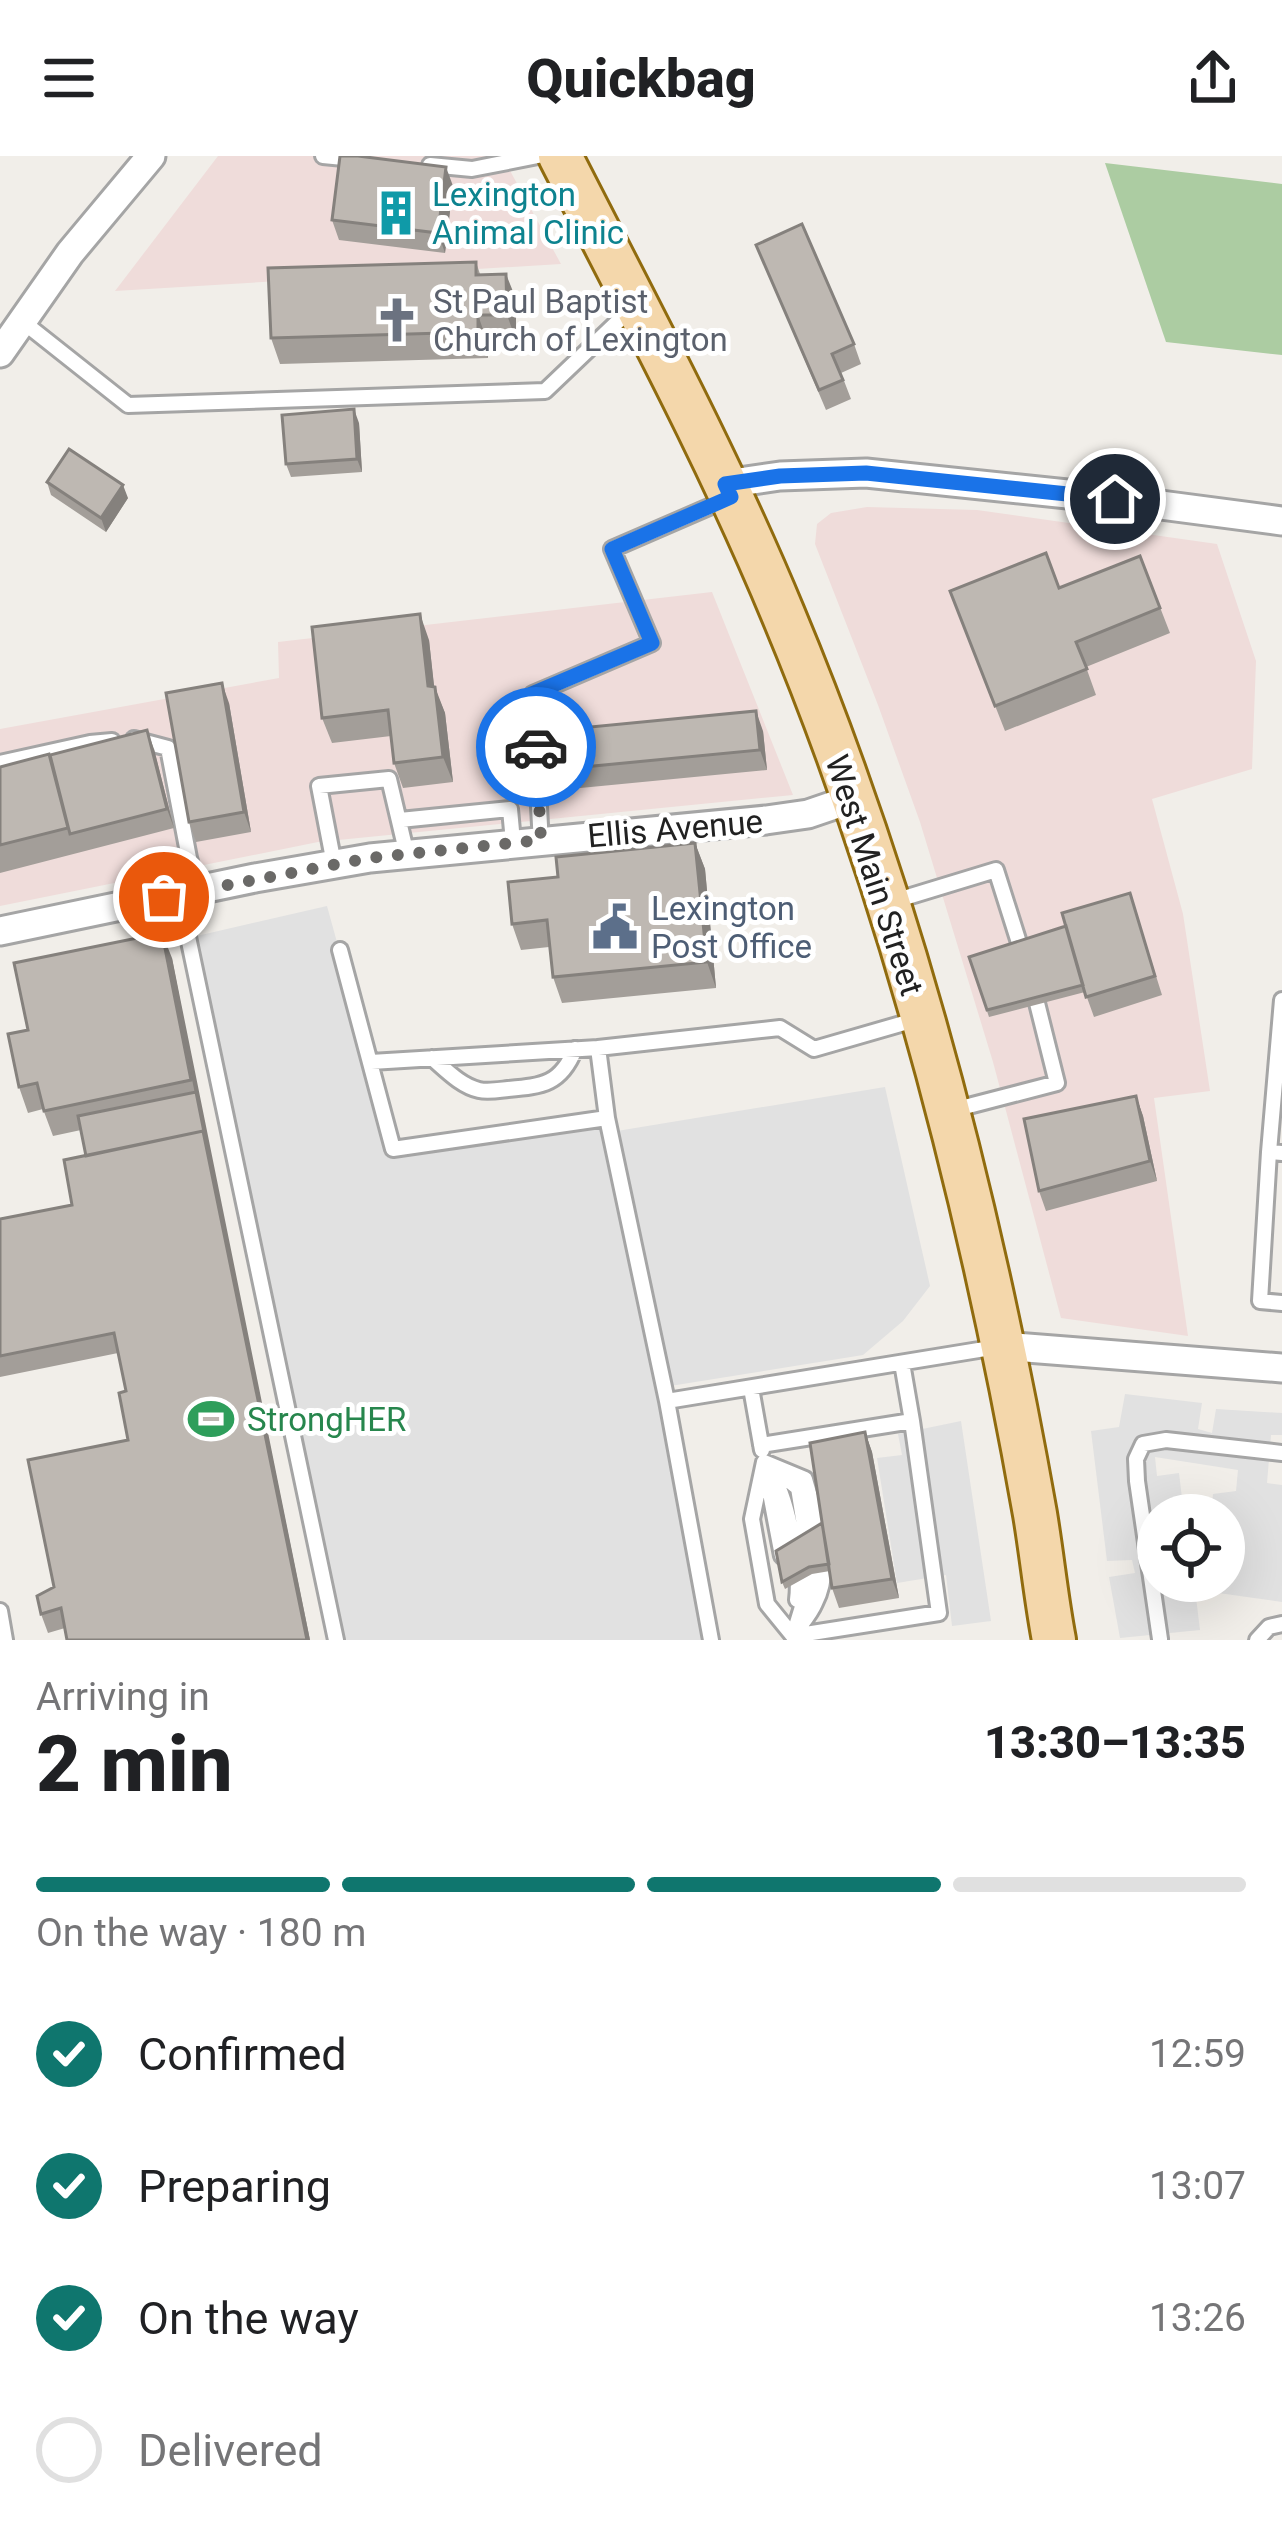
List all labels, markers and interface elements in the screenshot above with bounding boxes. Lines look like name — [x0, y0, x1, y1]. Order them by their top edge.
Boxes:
icon: menu — [36, 45, 102, 111]
icon: share — [1180, 45, 1246, 111]
text: Quickbag — [526, 47, 756, 110]
place label: Lexington Animal Clinic — [432, 175, 624, 252]
building icon: Lexington Animal Clinic — [371, 188, 421, 238]
place label: St Paul Baptist Church of Lexington — [433, 282, 728, 359]
church icon: St Paul Baptist Church of Lexington — [372, 295, 422, 345]
pin — [1064, 448, 1166, 550]
icon: home — [1082, 466, 1148, 532]
courier — [476, 687, 596, 807]
icon: car — [503, 714, 569, 780]
street label: West Main Street — [817, 750, 932, 1000]
street label: Ellis Avenue — [586, 801, 764, 856]
pin — [113, 846, 215, 948]
icon: bag — [131, 864, 197, 930]
place label: Lexington Post Office — [651, 889, 812, 966]
public building icon: Lexington Post Office — [590, 902, 640, 952]
sports icon: StrongHER — [186, 1394, 236, 1444]
place label: StrongHER — [247, 1400, 406, 1439]
map controls — [1137, 1494, 1245, 1602]
button: locate — [1137, 1494, 1245, 1602]
text: Arriving in — [36, 1674, 210, 1720]
text: 13:30–13:35 — [984, 1716, 1246, 1769]
text: 2 min — [36, 1719, 233, 1810]
text: On the way · 180 m — [36, 1910, 367, 1956]
icon: check — [36, 2021, 102, 2087]
text: Confirmed — [138, 2028, 347, 2081]
text: 12:59 — [1149, 2031, 1246, 2077]
icon: check — [36, 2153, 102, 2219]
text: Preparing — [138, 2160, 331, 2213]
text: 13:07 — [1149, 2163, 1246, 2209]
icon: check — [36, 2285, 102, 2351]
text: On the way — [138, 2292, 359, 2345]
text: 13:26 — [1149, 2295, 1246, 2341]
text: Delivered — [138, 2424, 323, 2477]

